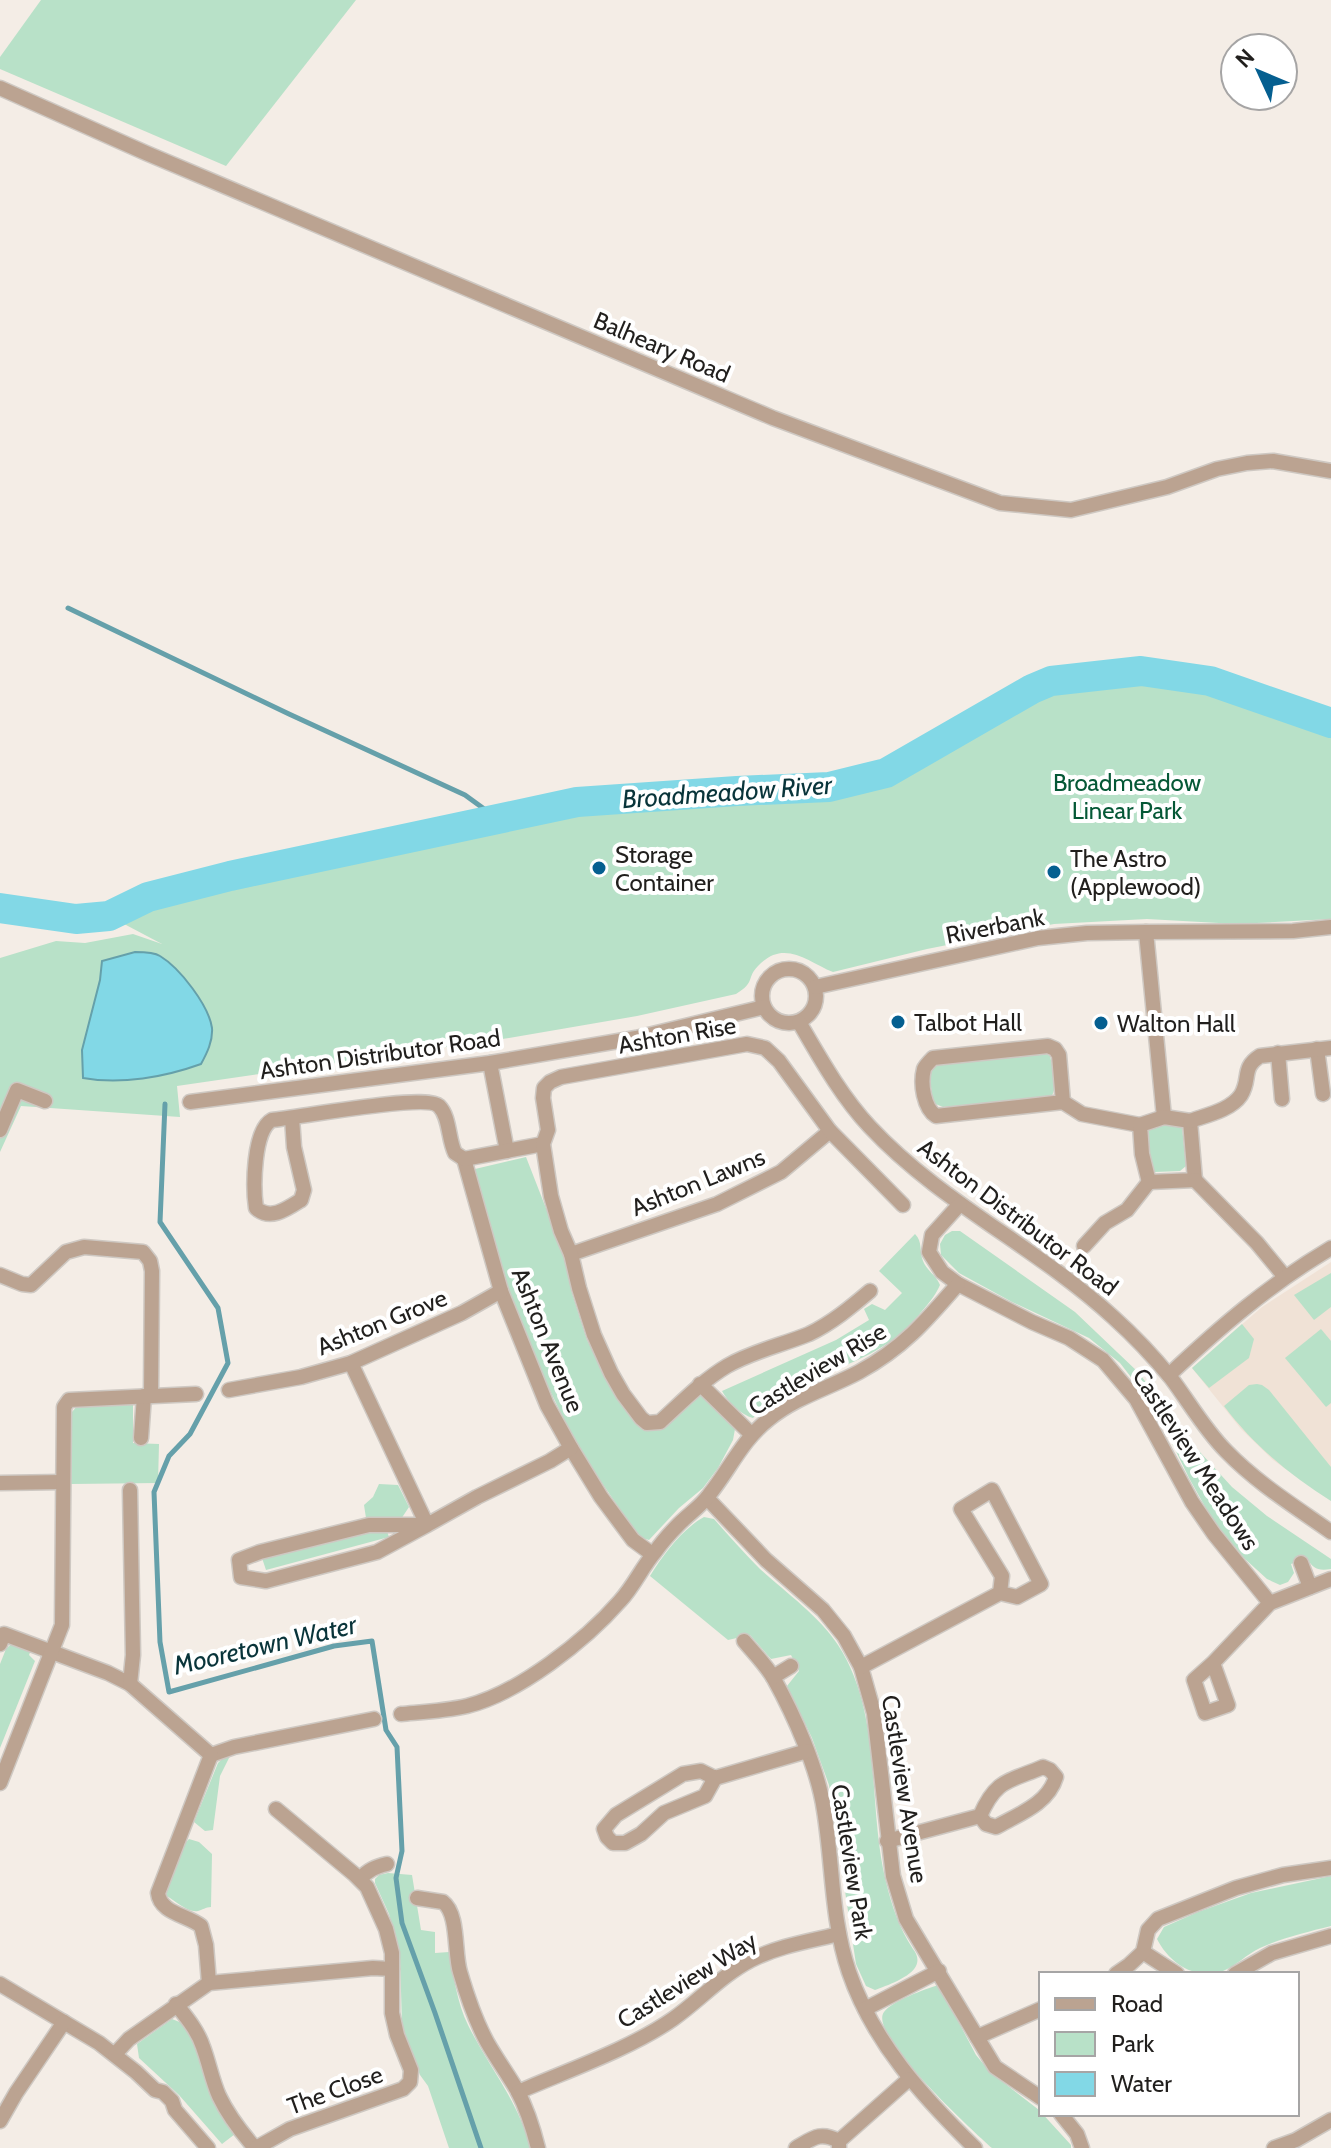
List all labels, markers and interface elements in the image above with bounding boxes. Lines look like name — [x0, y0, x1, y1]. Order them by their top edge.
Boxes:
north arrow — [1219, 32, 1299, 112]
text: N — [1230, 43, 1260, 73]
street label: Balheary Road — [589, 305, 735, 389]
park label: Broadmeadow Linear Park — [1053, 768, 1202, 825]
water label: Broadmeadow River — [621, 769, 834, 815]
place label: Storage Container — [615, 840, 714, 897]
place label: The Astro (Applewood) — [1070, 844, 1201, 901]
marker: Storage Container — [590, 859, 608, 877]
marker: The Astro (Applewood) — [1045, 863, 1063, 881]
street label: Riverbank — [943, 902, 1047, 950]
place label: Talbot Hall — [914, 1008, 1022, 1037]
place label: Walton Hall — [1117, 1009, 1236, 1038]
street label: Ashton Rise — [616, 1010, 738, 1060]
marker: Talbot Hall — [889, 1013, 907, 1031]
marker: Walton Hall — [1092, 1014, 1110, 1032]
street label: Ashton Distributor Road — [258, 1023, 502, 1085]
street label: Ashton Distributor Road — [912, 1132, 1124, 1302]
street label: Ashton Lawns — [627, 1142, 769, 1222]
street label: Ashton Avenue — [506, 1263, 590, 1417]
street label: Ashton Grove — [313, 1283, 451, 1361]
street label: Castleview Rise — [743, 1316, 891, 1422]
street label: Castleview Meadows — [1126, 1363, 1266, 1555]
water label: Mooretown Water — [170, 1608, 360, 1682]
street label: Castleview Avenue — [876, 1693, 934, 1885]
street label: Castleview Park — [825, 1782, 879, 1942]
street label: Castleview Way — [612, 1926, 762, 2034]
legend — [1039, 1972, 1299, 2116]
text: Road — [1111, 1989, 1163, 2018]
text: Park — [1111, 2029, 1154, 2058]
street label: The Close — [283, 2059, 387, 2121]
text: Water — [1111, 2069, 1172, 2098]

